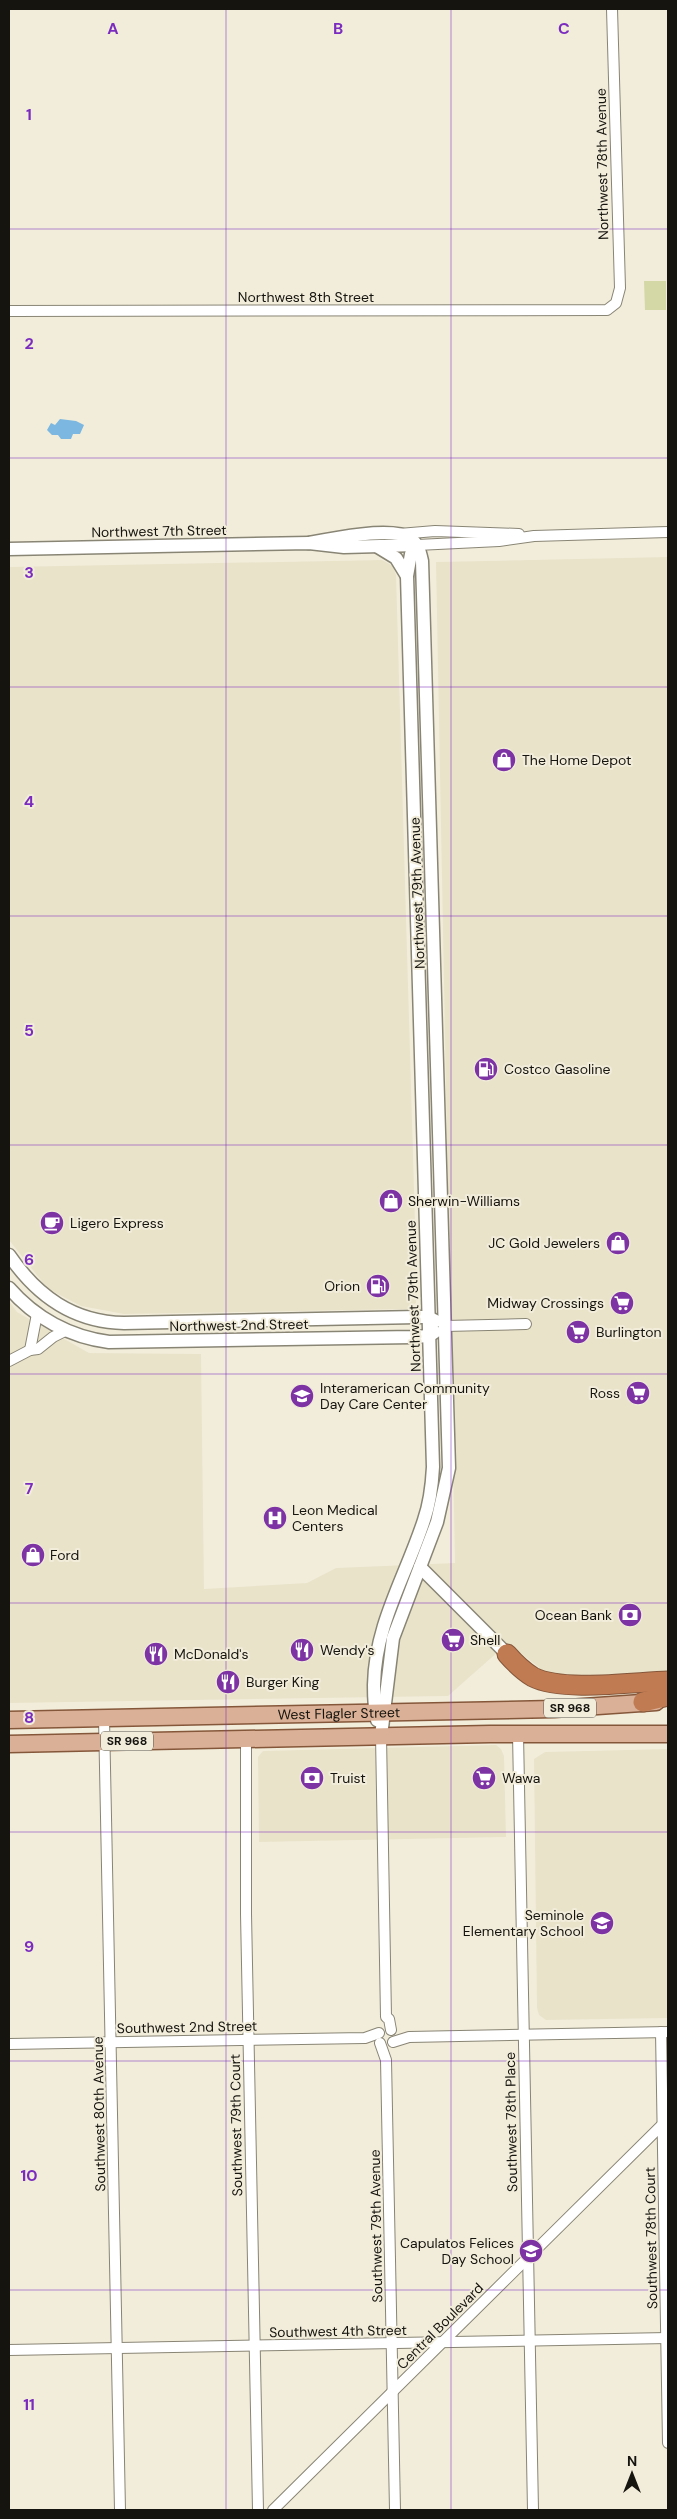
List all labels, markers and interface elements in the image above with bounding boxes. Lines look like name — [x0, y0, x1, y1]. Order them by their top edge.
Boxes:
text: A — [107, 18, 119, 39]
text: B — [333, 18, 343, 39]
text: C — [558, 18, 570, 39]
street label: Northwest 78th Avenue — [592, 88, 612, 240]
text: 1 — [26, 104, 32, 125]
street label: Northwest 8th Street — [238, 288, 374, 306]
text: 2 — [24, 333, 34, 354]
street label: Northwest 7th Street — [91, 521, 227, 541]
text: 3 — [24, 562, 34, 583]
shop icon: The Home Depot — [491, 747, 517, 773]
place label: The Home Depot — [522, 751, 631, 769]
text: 4 — [24, 791, 34, 812]
street label: Northwest 79th Avenue — [405, 817, 429, 969]
text: 5 — [24, 1020, 34, 1041]
fuel station icon: Costco Gasoline — [473, 1056, 499, 1082]
place label: Costco Gasoline — [504, 1060, 610, 1078]
shop icon: Sherwin-Williams — [378, 1188, 404, 1214]
place label: Sherwin-Williams — [408, 1192, 520, 1210]
cafe icon: Ligero Express — [39, 1210, 65, 1236]
place label: Ligero Express — [70, 1214, 164, 1232]
street label: Northwest 79th Avenue — [401, 1220, 425, 1372]
shop icon: JC Gold Jewelers — [605, 1230, 631, 1256]
place label: JC Gold Jewelers — [488, 1234, 600, 1252]
text: 6 — [24, 1249, 34, 1270]
fuel station icon: Orion — [365, 1273, 391, 1299]
place label: Orion — [324, 1277, 360, 1295]
supermarket icon: Midway Crossings — [609, 1290, 635, 1316]
place label: Midway Crossings — [487, 1294, 604, 1312]
street label: Northwest 2nd Street — [169, 1315, 309, 1335]
supermarket icon: Burlington — [565, 1319, 591, 1345]
place label: Burlington — [596, 1323, 662, 1341]
place label: Interamerican Community Day Care Center — [320, 1379, 490, 1413]
supermarket icon: Ross — [625, 1380, 651, 1406]
school or university icon: Interamerican Community Day Care Center — [289, 1383, 315, 1409]
place label: Ross — [590, 1384, 620, 1402]
text: 7 — [25, 1478, 34, 1499]
place label: Leon Medical Centers — [292, 1501, 378, 1535]
hospital icon: Leon Medical Centers — [262, 1505, 288, 1531]
shop icon: Ford — [20, 1542, 46, 1568]
place label: Ford — [50, 1546, 79, 1564]
bank icon: Ocean Bank — [617, 1602, 643, 1628]
place label: Ocean Bank — [535, 1606, 612, 1624]
supermarket icon: Shell — [440, 1627, 466, 1653]
place label: Shell — [470, 1631, 500, 1649]
restaurant icon: Wendy's — [289, 1637, 315, 1663]
restaurant icon: McDonald's — [143, 1641, 169, 1667]
place label: Wendy's — [320, 1641, 375, 1659]
place label: McDonald's — [174, 1645, 249, 1663]
restaurant icon: Burger King — [215, 1669, 241, 1695]
place label: Burger King — [246, 1673, 319, 1691]
road number: SR 968 — [544, 1699, 596, 1718]
street label: West Flagler Street — [277, 1703, 400, 1724]
text: 8 — [24, 1707, 34, 1728]
road number: SR 968 — [101, 1732, 153, 1750]
bank icon: Truist — [299, 1765, 325, 1791]
supermarket icon: Wawa — [471, 1765, 497, 1791]
place label: Truist — [330, 1769, 366, 1787]
place label: Wawa — [502, 1769, 540, 1787]
place label: Seminole Elementary School — [463, 1906, 584, 1940]
school or university icon: Seminole Elementary School — [589, 1910, 615, 1936]
text: 9 — [24, 1936, 34, 1957]
street label: Southwest 2nd Street — [117, 2017, 257, 2037]
street label: Southwest 80th Avenue — [89, 2036, 109, 2192]
street label: Southwest 78th Place — [501, 2052, 521, 2192]
street label: Southwest 79th Court — [226, 2054, 246, 2196]
street label: Southwest 79th Avenue — [366, 2149, 386, 2303]
text: 10 — [20, 2165, 38, 2186]
street label: Southwest 78th Court — [641, 2167, 661, 2309]
place label: Capulatos Felices Day School — [400, 2234, 514, 2268]
school or university icon: Capulatos Felices Day School — [518, 2238, 544, 2264]
street label: Central Boulevard — [393, 2279, 487, 2373]
street label: Southwest 4th Street — [269, 2321, 407, 2341]
text: 11 — [23, 2394, 35, 2415]
north arrow — [607, 2449, 657, 2499]
text: N — [627, 2452, 637, 2470]

